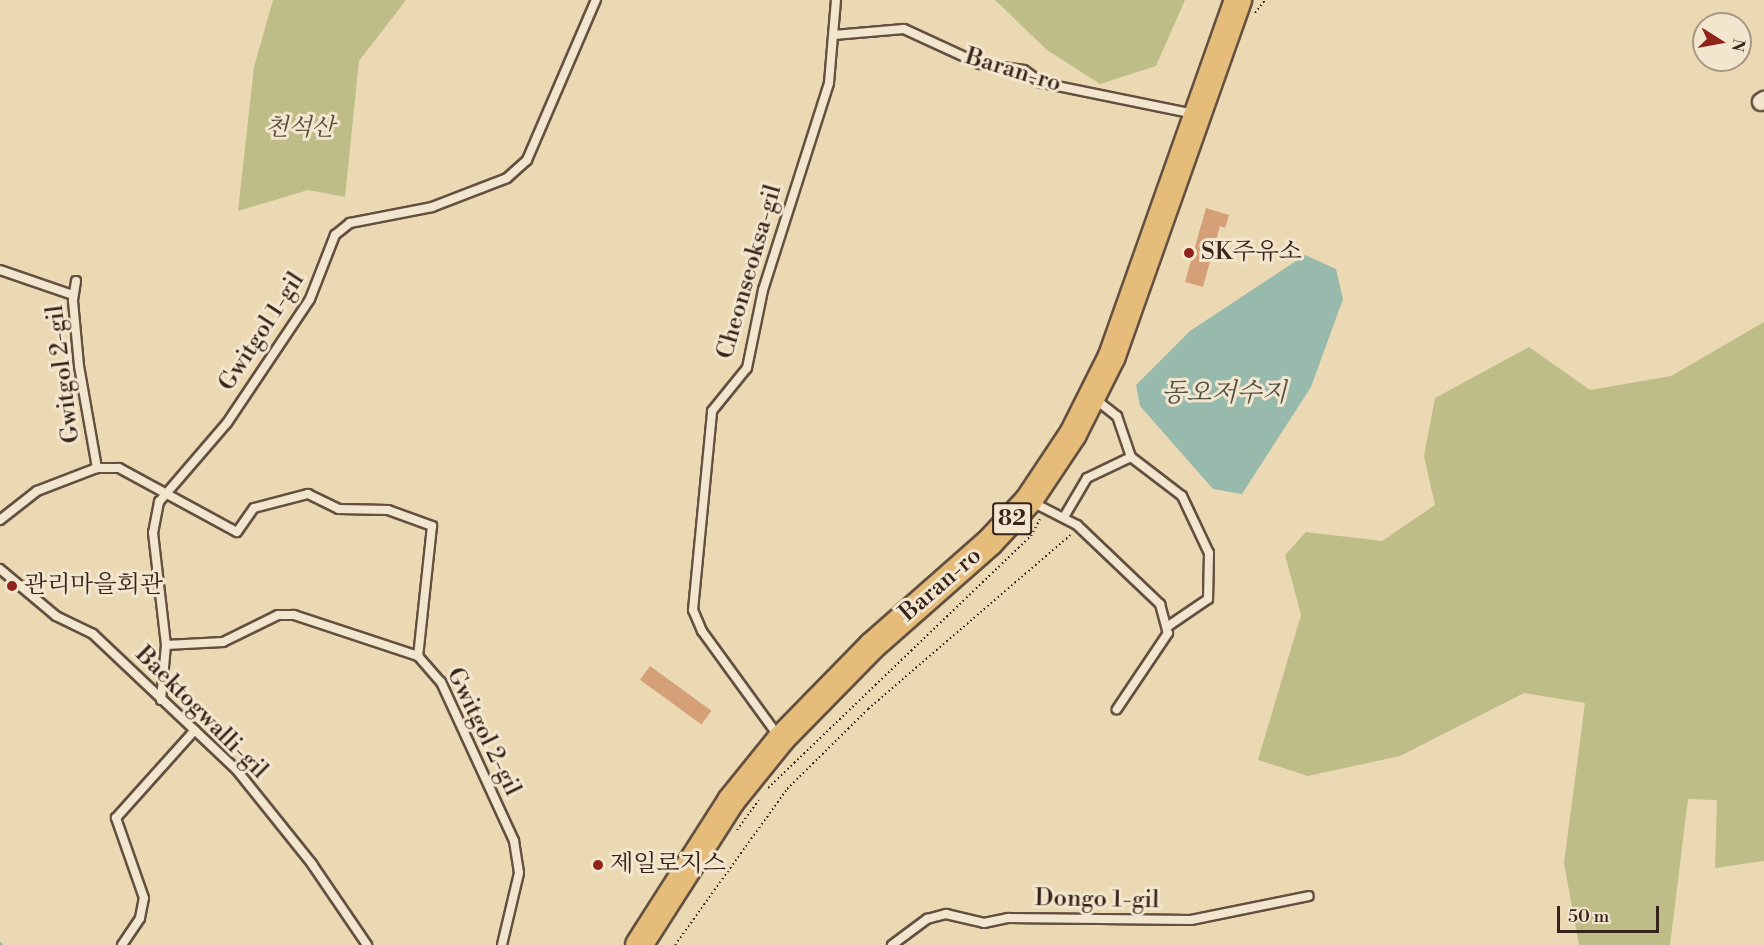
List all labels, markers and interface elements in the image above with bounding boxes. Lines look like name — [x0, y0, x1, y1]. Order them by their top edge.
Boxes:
north arrow — [1692, 12, 1752, 72]
text: N — [1727, 37, 1749, 53]
street label: Baran-ro — [962, 43, 1064, 99]
park label: 천석산 — [265, 115, 335, 143]
street label: Cheonseoksa-gil — [711, 182, 789, 362]
place label: SK주유소 — [1201, 239, 1302, 267]
marker: SK주유소 — [1182, 246, 1196, 260]
street label: Gwitgol 1-gil — [213, 267, 311, 397]
street label: Gwitgol 2-gil — [41, 303, 87, 445]
water label: 동오저수지 — [1161, 378, 1287, 410]
road number: 82 — [991, 500, 1033, 538]
street label: Baran-ro — [894, 542, 988, 628]
place label: 관리마을회관 — [24, 572, 163, 600]
marker: 관리마을회관 — [5, 579, 19, 593]
street label: Baektogwalli-gil — [129, 641, 273, 785]
street label: Gwitgol 2-gil — [440, 663, 526, 801]
place label: 제일로지스 — [610, 851, 726, 879]
marker: 제일로지스 — [591, 858, 605, 872]
street label: Dongo 1-gil — [1034, 885, 1160, 915]
scale bar — [1560, 894, 1662, 932]
text: 50 m — [1568, 905, 1609, 928]

